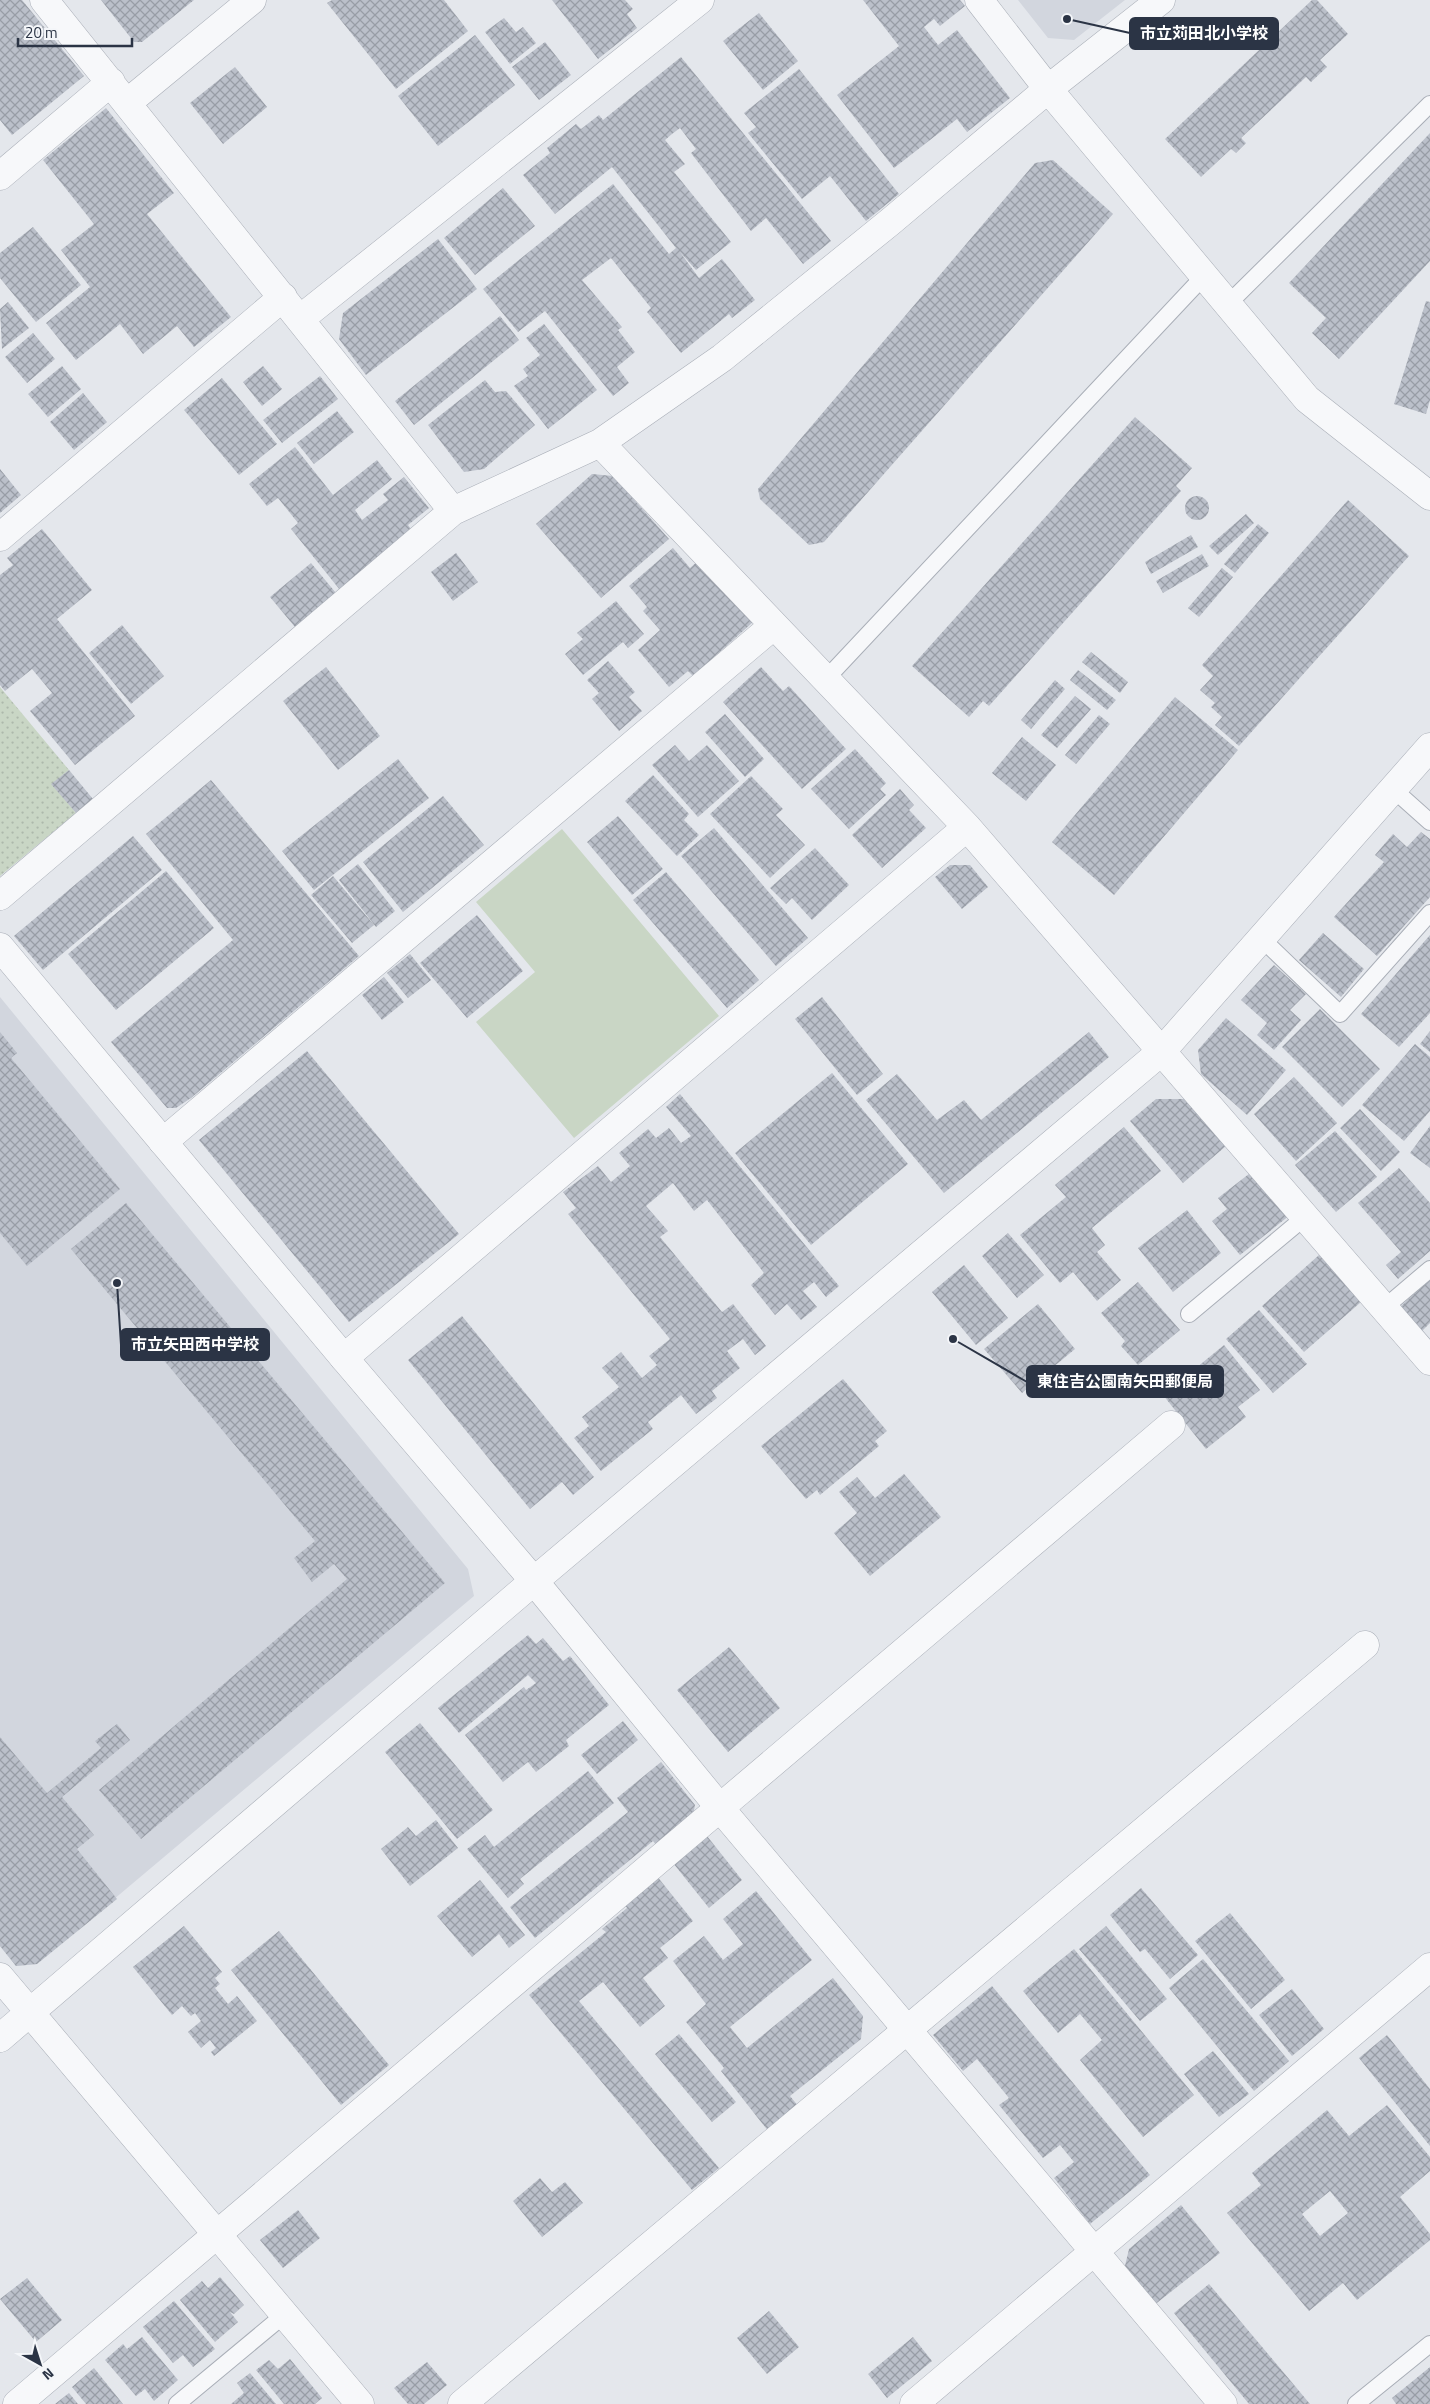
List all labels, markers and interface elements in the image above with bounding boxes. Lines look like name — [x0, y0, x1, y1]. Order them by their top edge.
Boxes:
scale bar — [18, 15, 131, 47]
callout: 市立苅田北小学校 — [1130, 18, 1278, 49]
text: 20 m — [25, 21, 58, 44]
text: 市立苅田北小学校 — [1140, 21, 1268, 45]
callout: 市立矢田西中学校 — [121, 1329, 269, 1360]
text: 市立矢田西中学校 — [131, 1332, 259, 1356]
callout: 東住吉公園南矢田郵便局 — [1027, 1366, 1223, 1397]
text: 東住吉公園南矢田郵便局 — [1037, 1369, 1213, 1393]
north arrow — [15, 2339, 65, 2389]
text: N — [38, 2363, 59, 2386]

